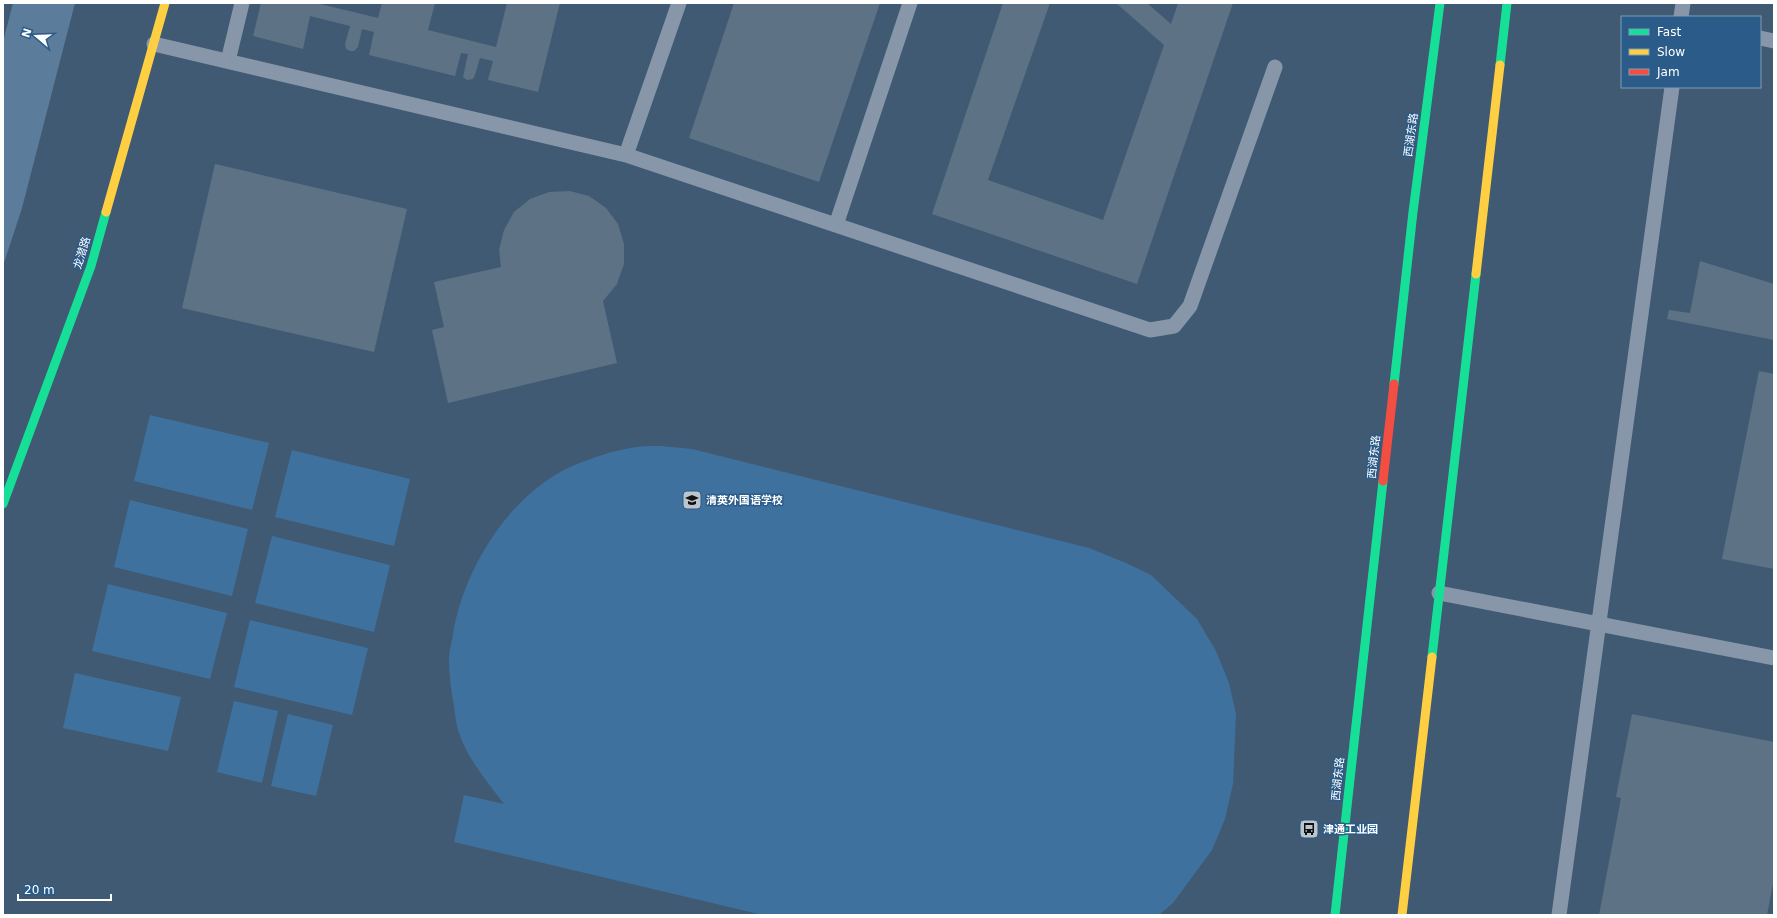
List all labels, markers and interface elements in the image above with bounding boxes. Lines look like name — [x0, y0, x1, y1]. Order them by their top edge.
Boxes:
north arrow — [16, 16, 56, 56]
legend — [1621, 16, 1761, 88]
text: Fast — [1657, 25, 1681, 39]
text: N — [19, 26, 35, 39]
text: Slow — [1657, 45, 1685, 59]
text: Jam — [1656, 65, 1680, 79]
street label: 西湖东路 — [1402, 112, 1420, 158]
street label: 龙潜路 — [71, 235, 93, 271]
street label: 西湖东路 — [1365, 434, 1383, 480]
school or university icon: 清英外国语学校 — [681, 489, 703, 511]
place label: 清英外国语学校 — [706, 494, 783, 507]
street label: 西湖东路 — [1329, 756, 1347, 802]
bus stop icon: 津通工业园 — [1298, 818, 1320, 840]
place label: 津通工业园 — [1323, 823, 1378, 836]
scale bar — [18, 876, 111, 902]
text: 20 m — [24, 883, 55, 897]

